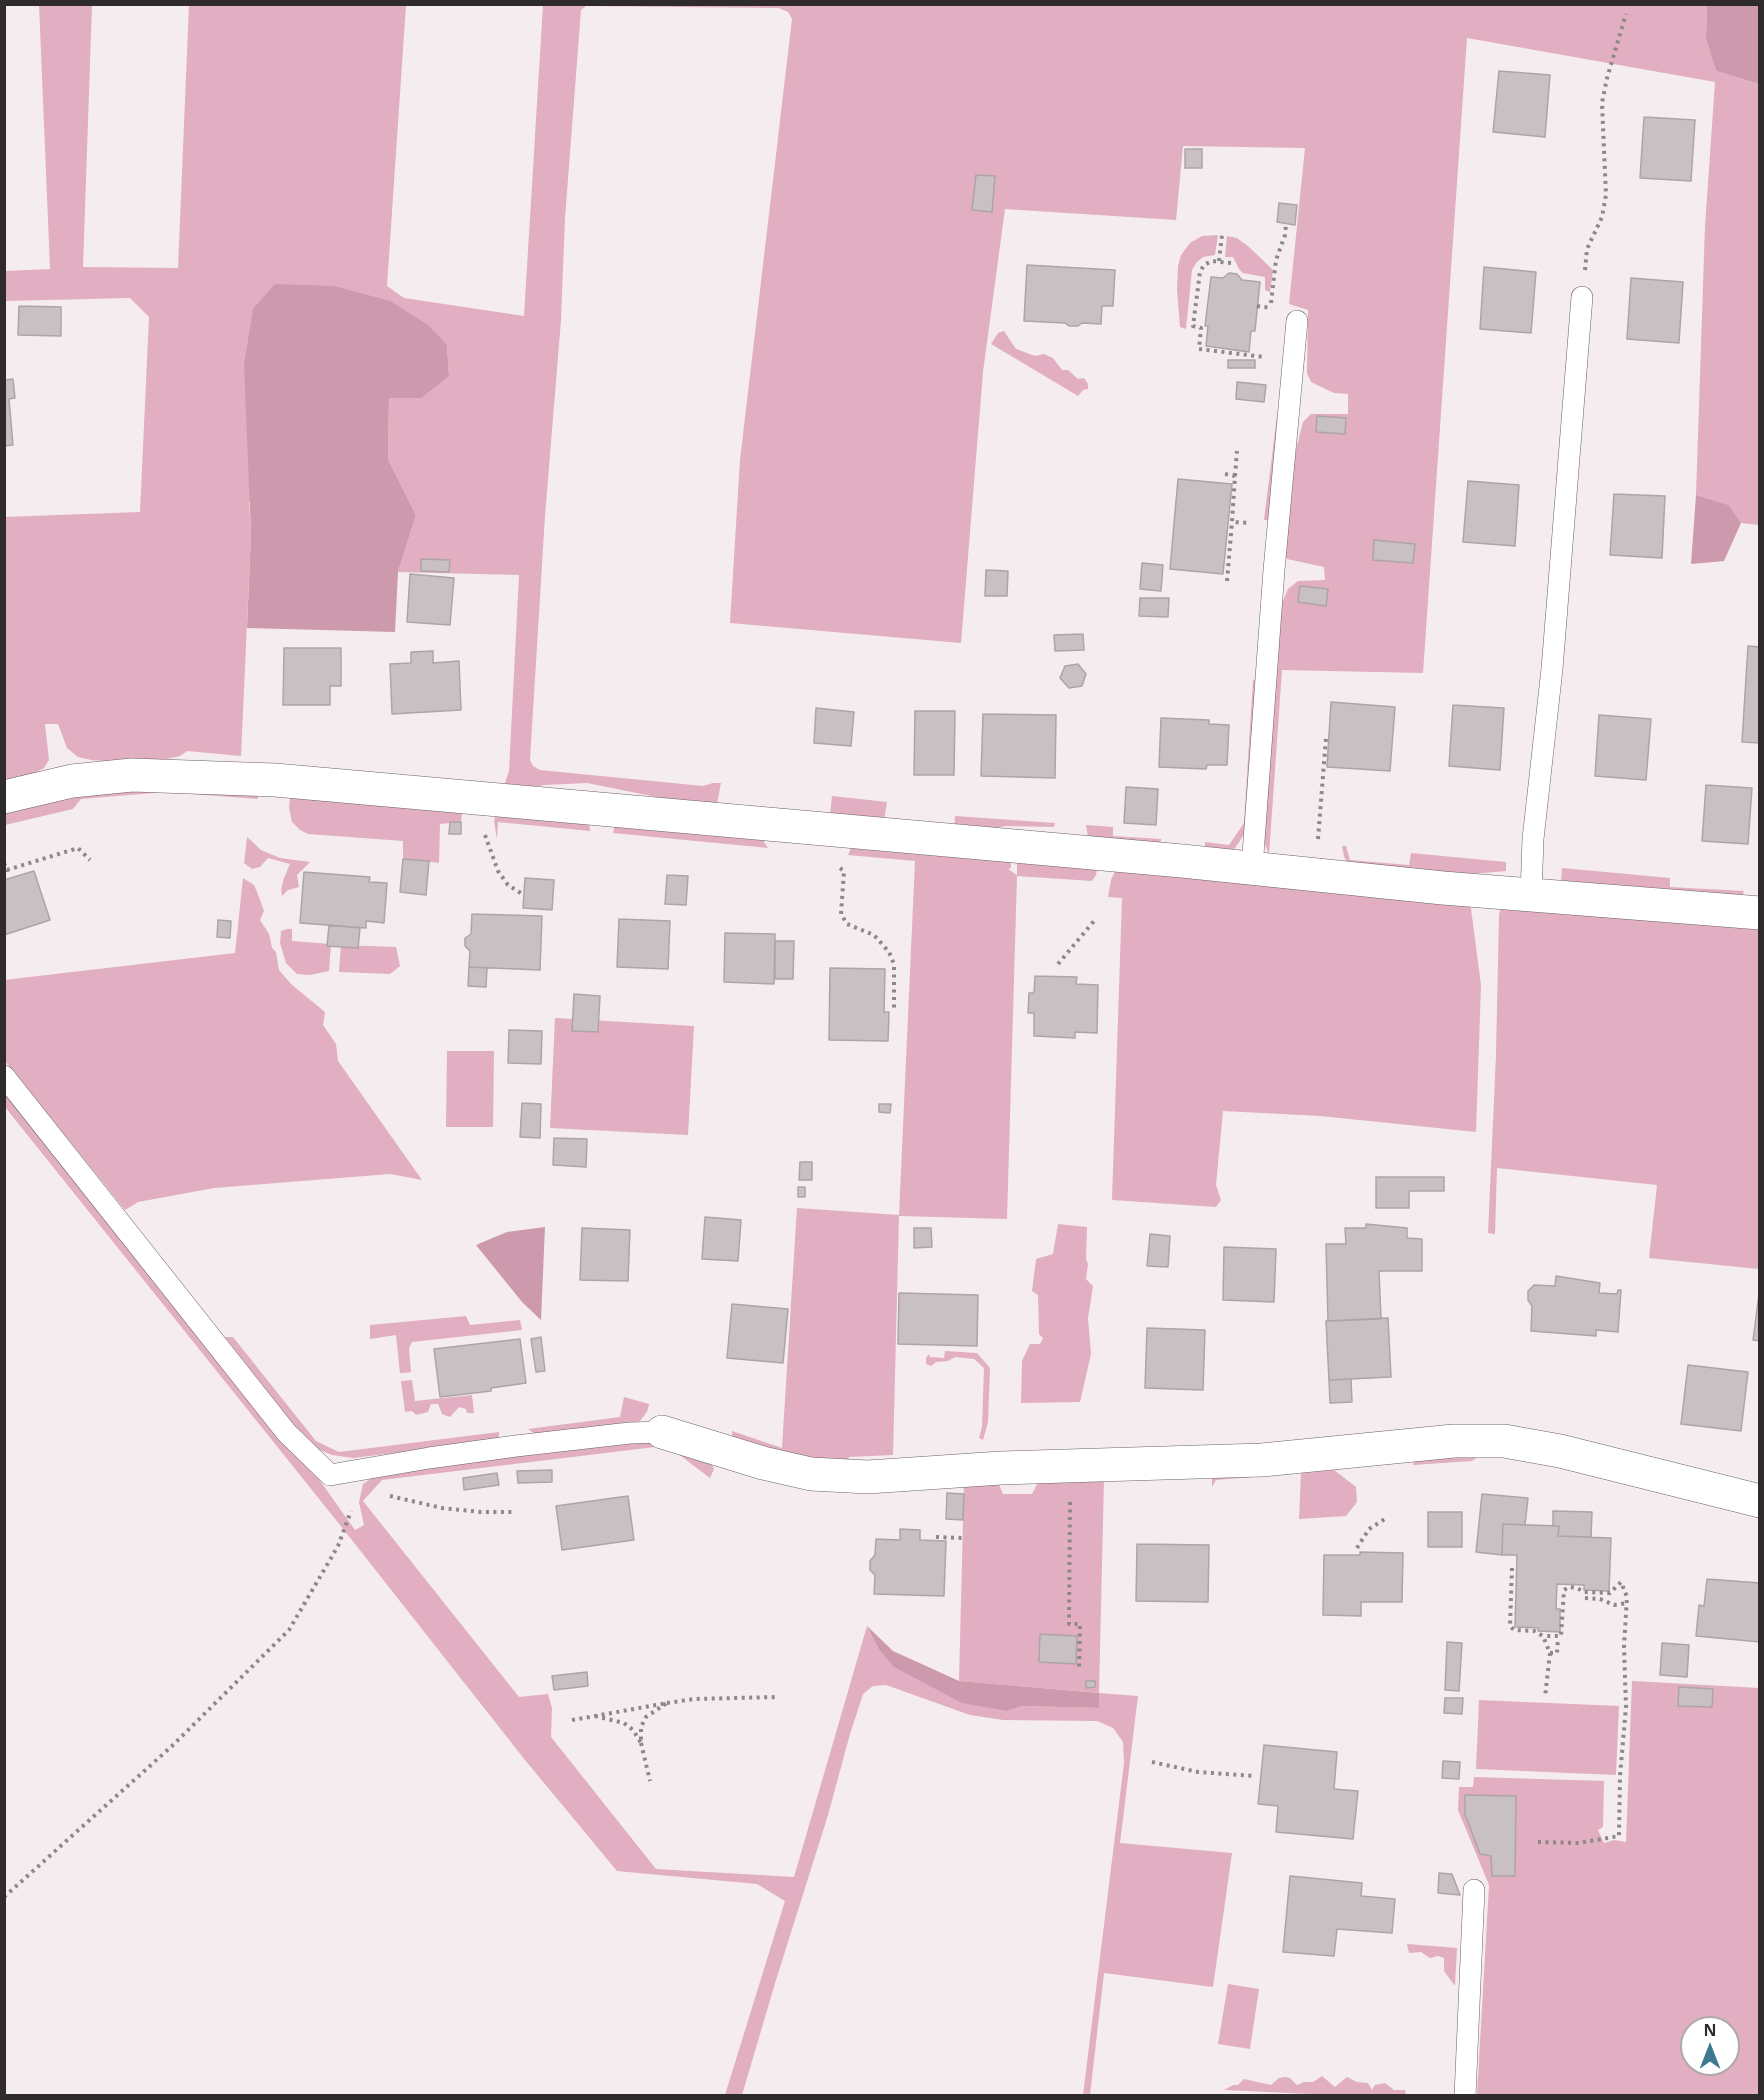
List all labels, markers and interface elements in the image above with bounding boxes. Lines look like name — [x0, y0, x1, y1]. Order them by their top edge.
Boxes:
north arrow — [1680, 2016, 1740, 2076]
text: N — [1703, 2019, 1717, 2041]

